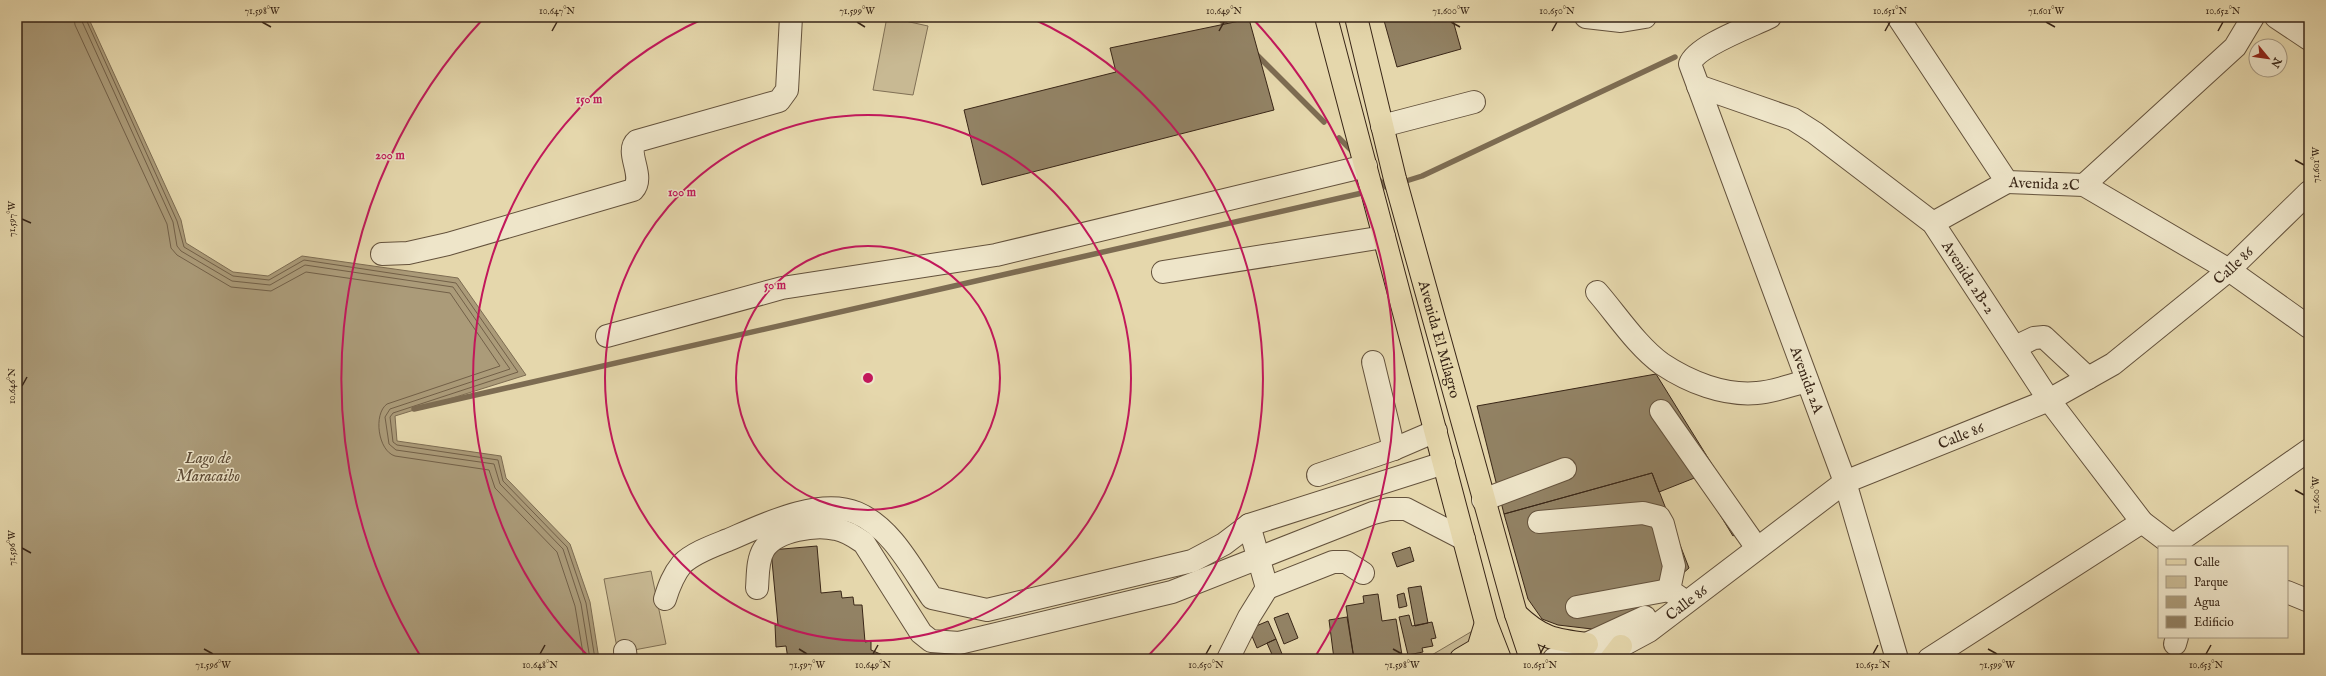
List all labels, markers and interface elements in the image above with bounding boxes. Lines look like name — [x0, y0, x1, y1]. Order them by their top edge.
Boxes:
text: 71.598°W — [244, 5, 280, 18]
text: 10.647°N — [539, 5, 575, 18]
text: 71.599°W — [839, 5, 875, 18]
text: 10.649°N — [1206, 5, 1242, 18]
text: 71.600°W — [1432, 5, 1470, 18]
text: 10.650°N — [1539, 5, 1575, 18]
text: 10.651°N — [1873, 5, 1907, 18]
text: 71.601°W — [2028, 5, 2064, 18]
text: 10.652°N — [2205, 5, 2241, 18]
north arrow — [2248, 38, 2288, 78]
text: N — [2267, 54, 2285, 70]
text: 150 m — [576, 92, 603, 107]
text: 71.601°W — [2310, 147, 2323, 183]
text: 200 m — [375, 148, 405, 163]
street label: Avenida 2C — [2007, 173, 2080, 194]
text: 100 m — [668, 185, 697, 200]
text: 71.597°W — [6, 201, 19, 237]
street label: Avenida 2B-2 — [1937, 236, 2000, 318]
street label: Calle 86 — [2209, 242, 2258, 289]
street label: Avenida El Milagro — [1414, 277, 1465, 400]
text: 50 m — [764, 278, 787, 293]
street label: Avenida 2A — [1786, 343, 1829, 417]
text: 10.646°N — [6, 368, 19, 404]
centre of rings — [861, 371, 875, 385]
street label: Calle 86 — [1935, 418, 1987, 453]
water label: Lago de Maracaibo — [176, 449, 240, 487]
text: 71.600°W — [2310, 476, 2323, 514]
text: 71.596°W — [6, 530, 19, 566]
legend — [2158, 546, 2288, 638]
text: Calle — [2194, 555, 2220, 570]
text: Parque — [2194, 575, 2229, 591]
street label: Calle 86 — [1662, 580, 1712, 625]
text: Agua — [2193, 595, 2221, 610]
text: Edificio — [2194, 615, 2234, 630]
text: 71.596°W — [195, 659, 231, 672]
text: 10.648°N — [522, 659, 558, 672]
text: 71.597°W — [789, 659, 825, 672]
text: 10.649°N — [855, 659, 891, 672]
text: 10.650°N — [1188, 659, 1224, 672]
text: 71.598°W — [1384, 659, 1420, 672]
text: 10.651°N — [1523, 659, 1557, 672]
text: 10.652°N — [1855, 659, 1891, 672]
text: 71.599°W — [1979, 659, 2015, 672]
text: 10.653°N — [2189, 659, 2223, 672]

